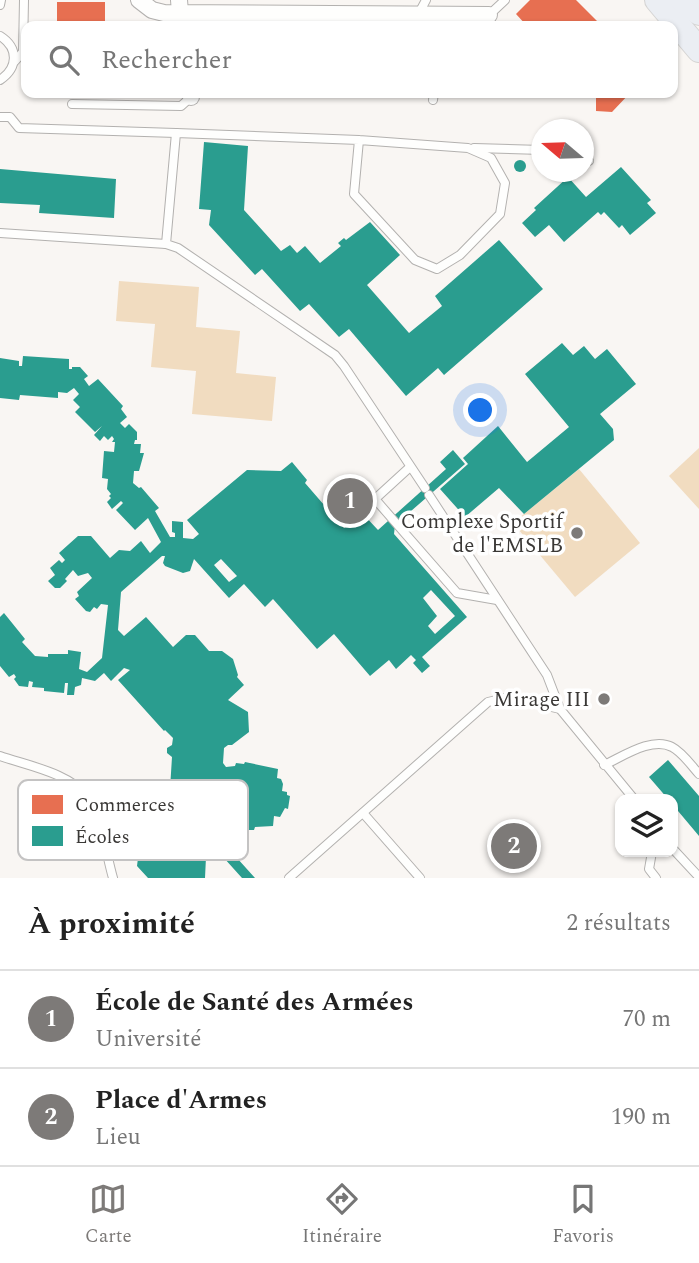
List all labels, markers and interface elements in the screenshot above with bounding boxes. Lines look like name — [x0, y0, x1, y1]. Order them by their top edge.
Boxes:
search box — [21, 21, 678, 98]
text: Rechercher — [101, 40, 232, 80]
icon: search — [45, 41, 83, 79]
north arrow — [531, 119, 594, 182]
your location — [463, 393, 497, 427]
pin: 1 — [327, 475, 373, 527]
place label: Complexe Sportif de l'EMSLB — [401, 506, 565, 562]
marker: Complexe Sportif de l'EMSLB — [569, 525, 585, 541]
place label: Mirage III — [493, 684, 590, 716]
marker: Mirage III — [596, 691, 612, 707]
legend — [18, 780, 248, 860]
text: Commerces — [75, 791, 175, 820]
map controls — [615, 794, 678, 857]
button: layers — [615, 794, 678, 857]
pin: 2 — [491, 820, 537, 872]
text: Écoles — [75, 823, 130, 852]
text: À proximité — [28, 901, 195, 947]
text: 2 résultats — [566, 906, 671, 941]
text: École de Santé des Armées — [95, 982, 414, 1022]
text: 1 — [45, 1002, 57, 1037]
text: 70 m — [622, 1002, 671, 1037]
text: Université — [95, 1022, 201, 1057]
text: Place d'Armes — [95, 1080, 267, 1120]
text: 2 — [45, 1100, 57, 1135]
text: 190 m — [611, 1100, 671, 1135]
text: Lieu — [95, 1120, 141, 1155]
tab: Carte — [85, 1180, 132, 1251]
tab: Itinéraire — [302, 1180, 382, 1251]
tab: Favoris — [552, 1180, 614, 1251]

